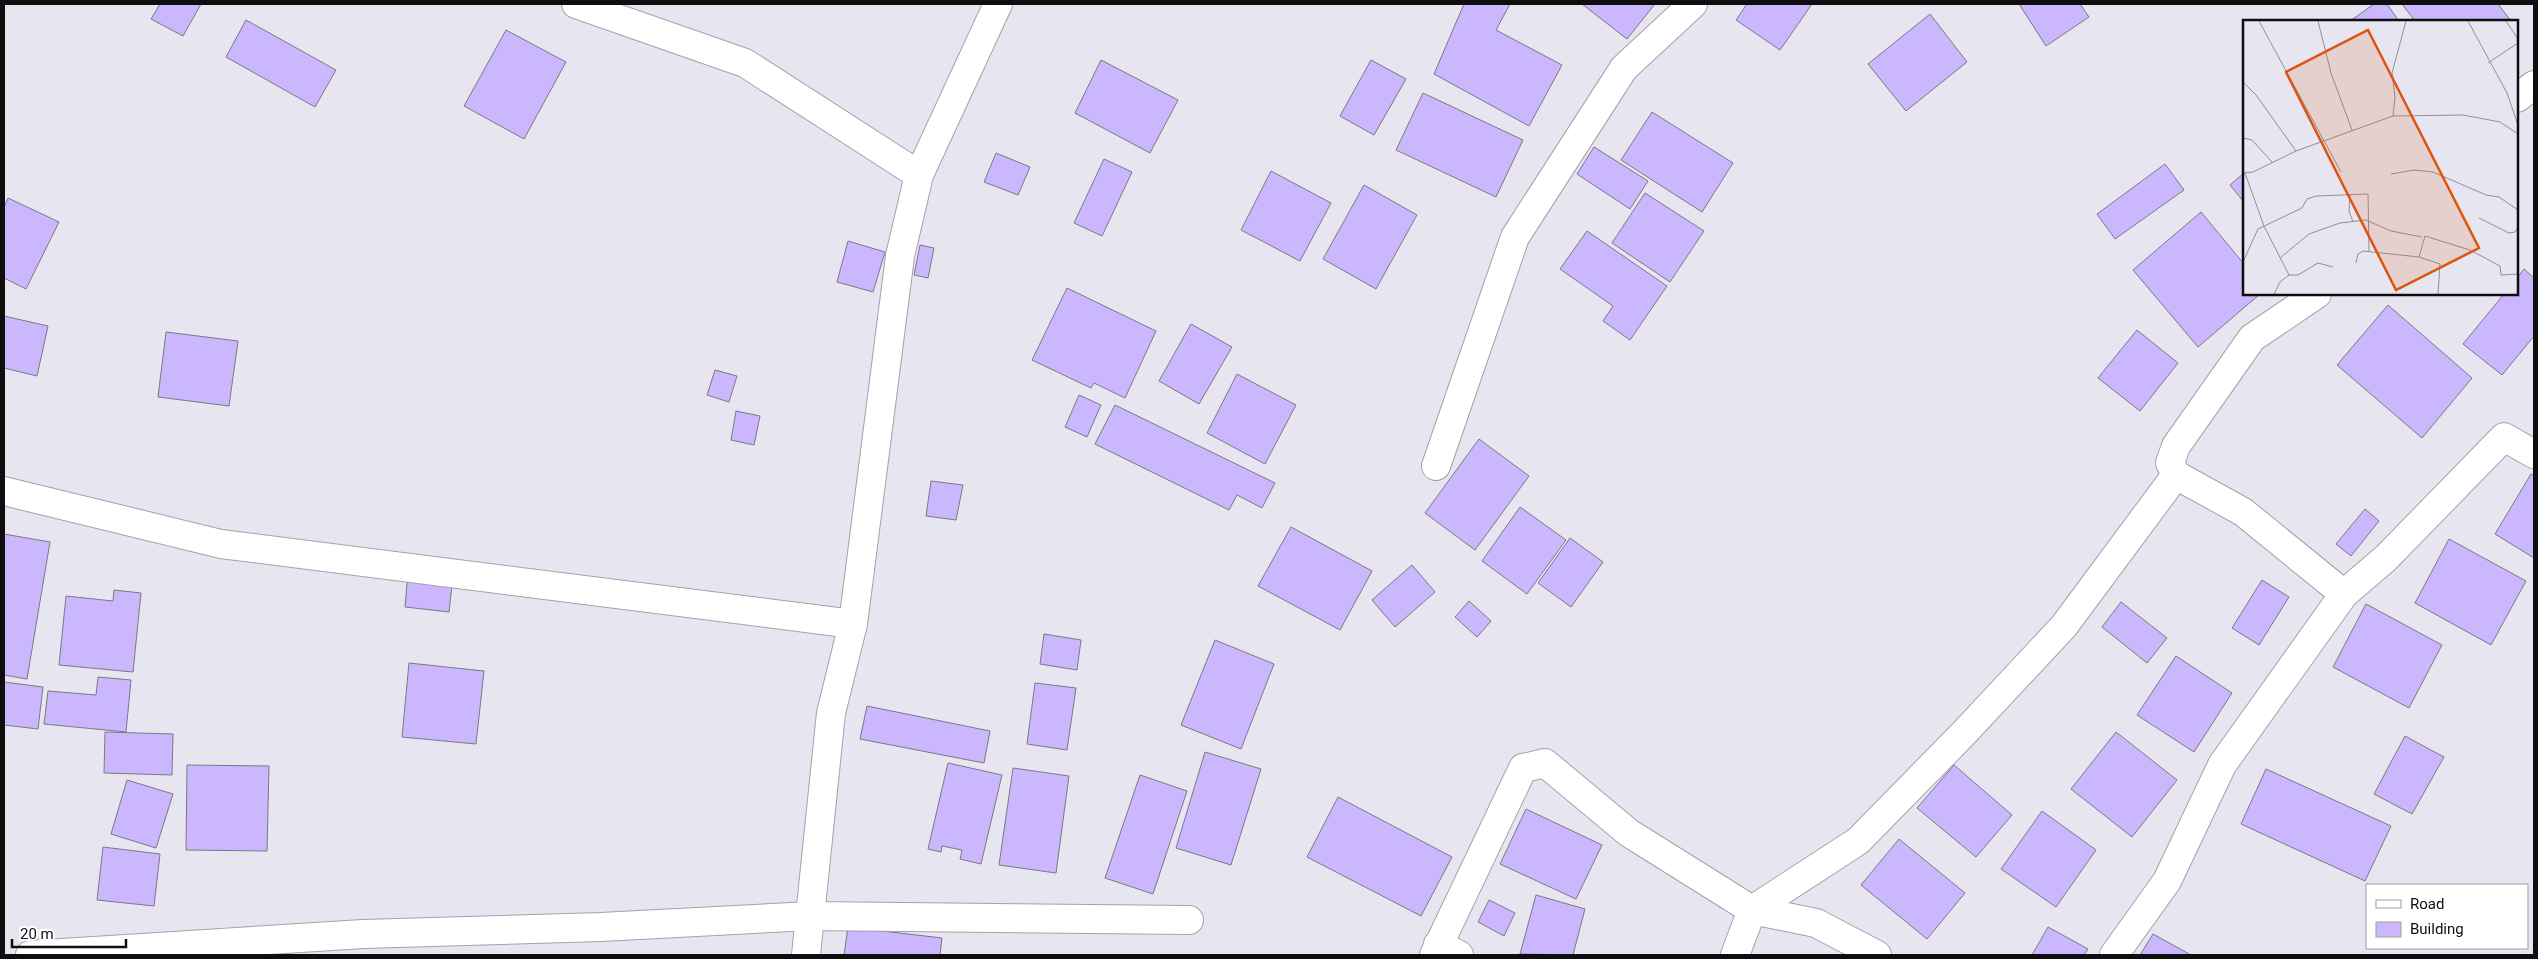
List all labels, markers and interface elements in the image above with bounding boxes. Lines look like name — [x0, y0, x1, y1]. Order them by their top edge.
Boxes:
inset map — [2243, 20, 2518, 295]
legend — [2366, 884, 2528, 949]
text: Road — [2410, 895, 2444, 913]
scale bar — [12, 916, 126, 948]
text: Building — [2410, 920, 2464, 938]
text: 20 m — [20, 925, 54, 943]

